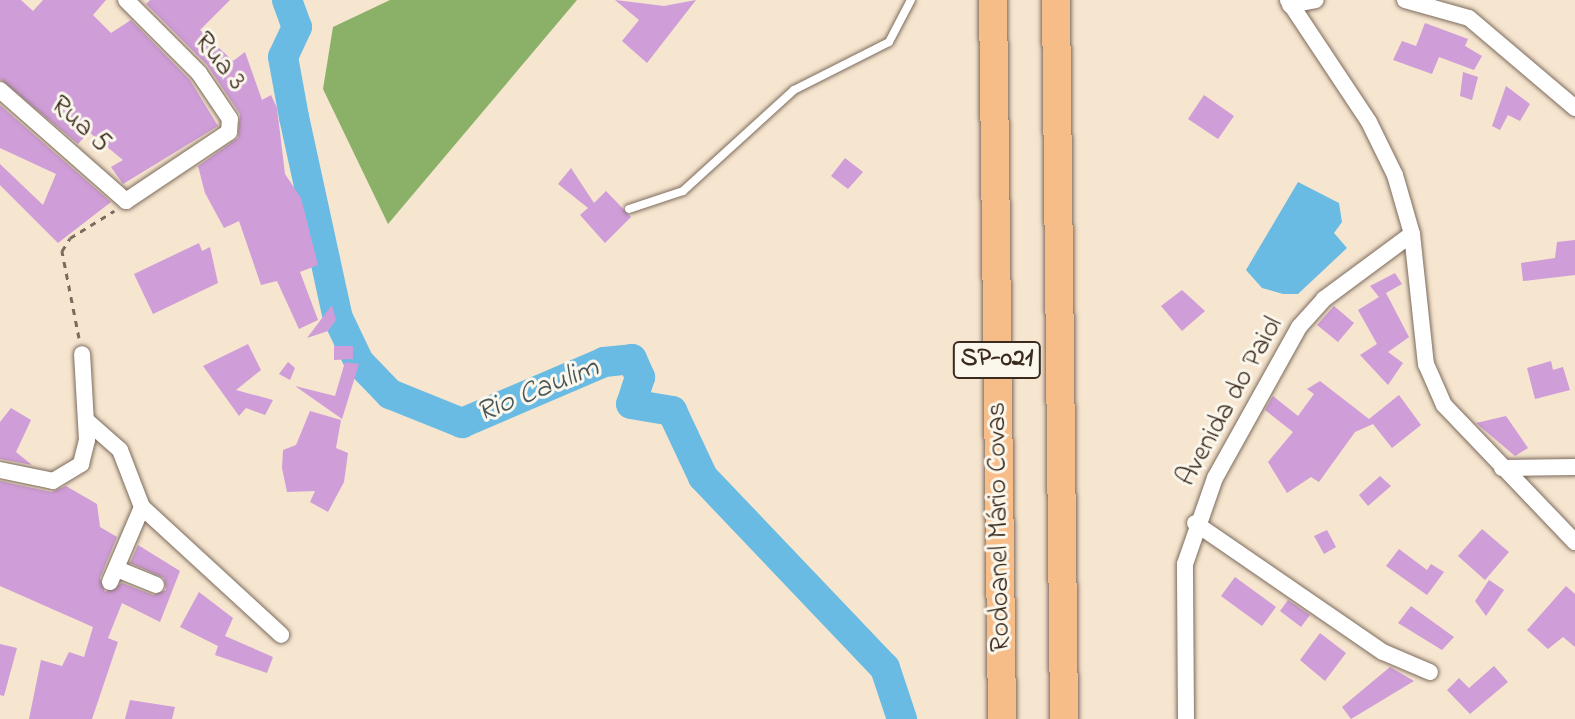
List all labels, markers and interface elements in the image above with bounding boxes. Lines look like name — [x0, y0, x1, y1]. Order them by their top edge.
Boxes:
street label: Rua 3 — [185, 26, 253, 98]
street label: Rua 5 — [43, 90, 117, 160]
street label: Avenida do Paiol — [1171, 311, 1291, 493]
road number: SP-021 — [951, 338, 1043, 382]
water label: Rio Caulim — [472, 350, 604, 432]
street label: Rodoanel Mário Covas — [981, 402, 1019, 652]

